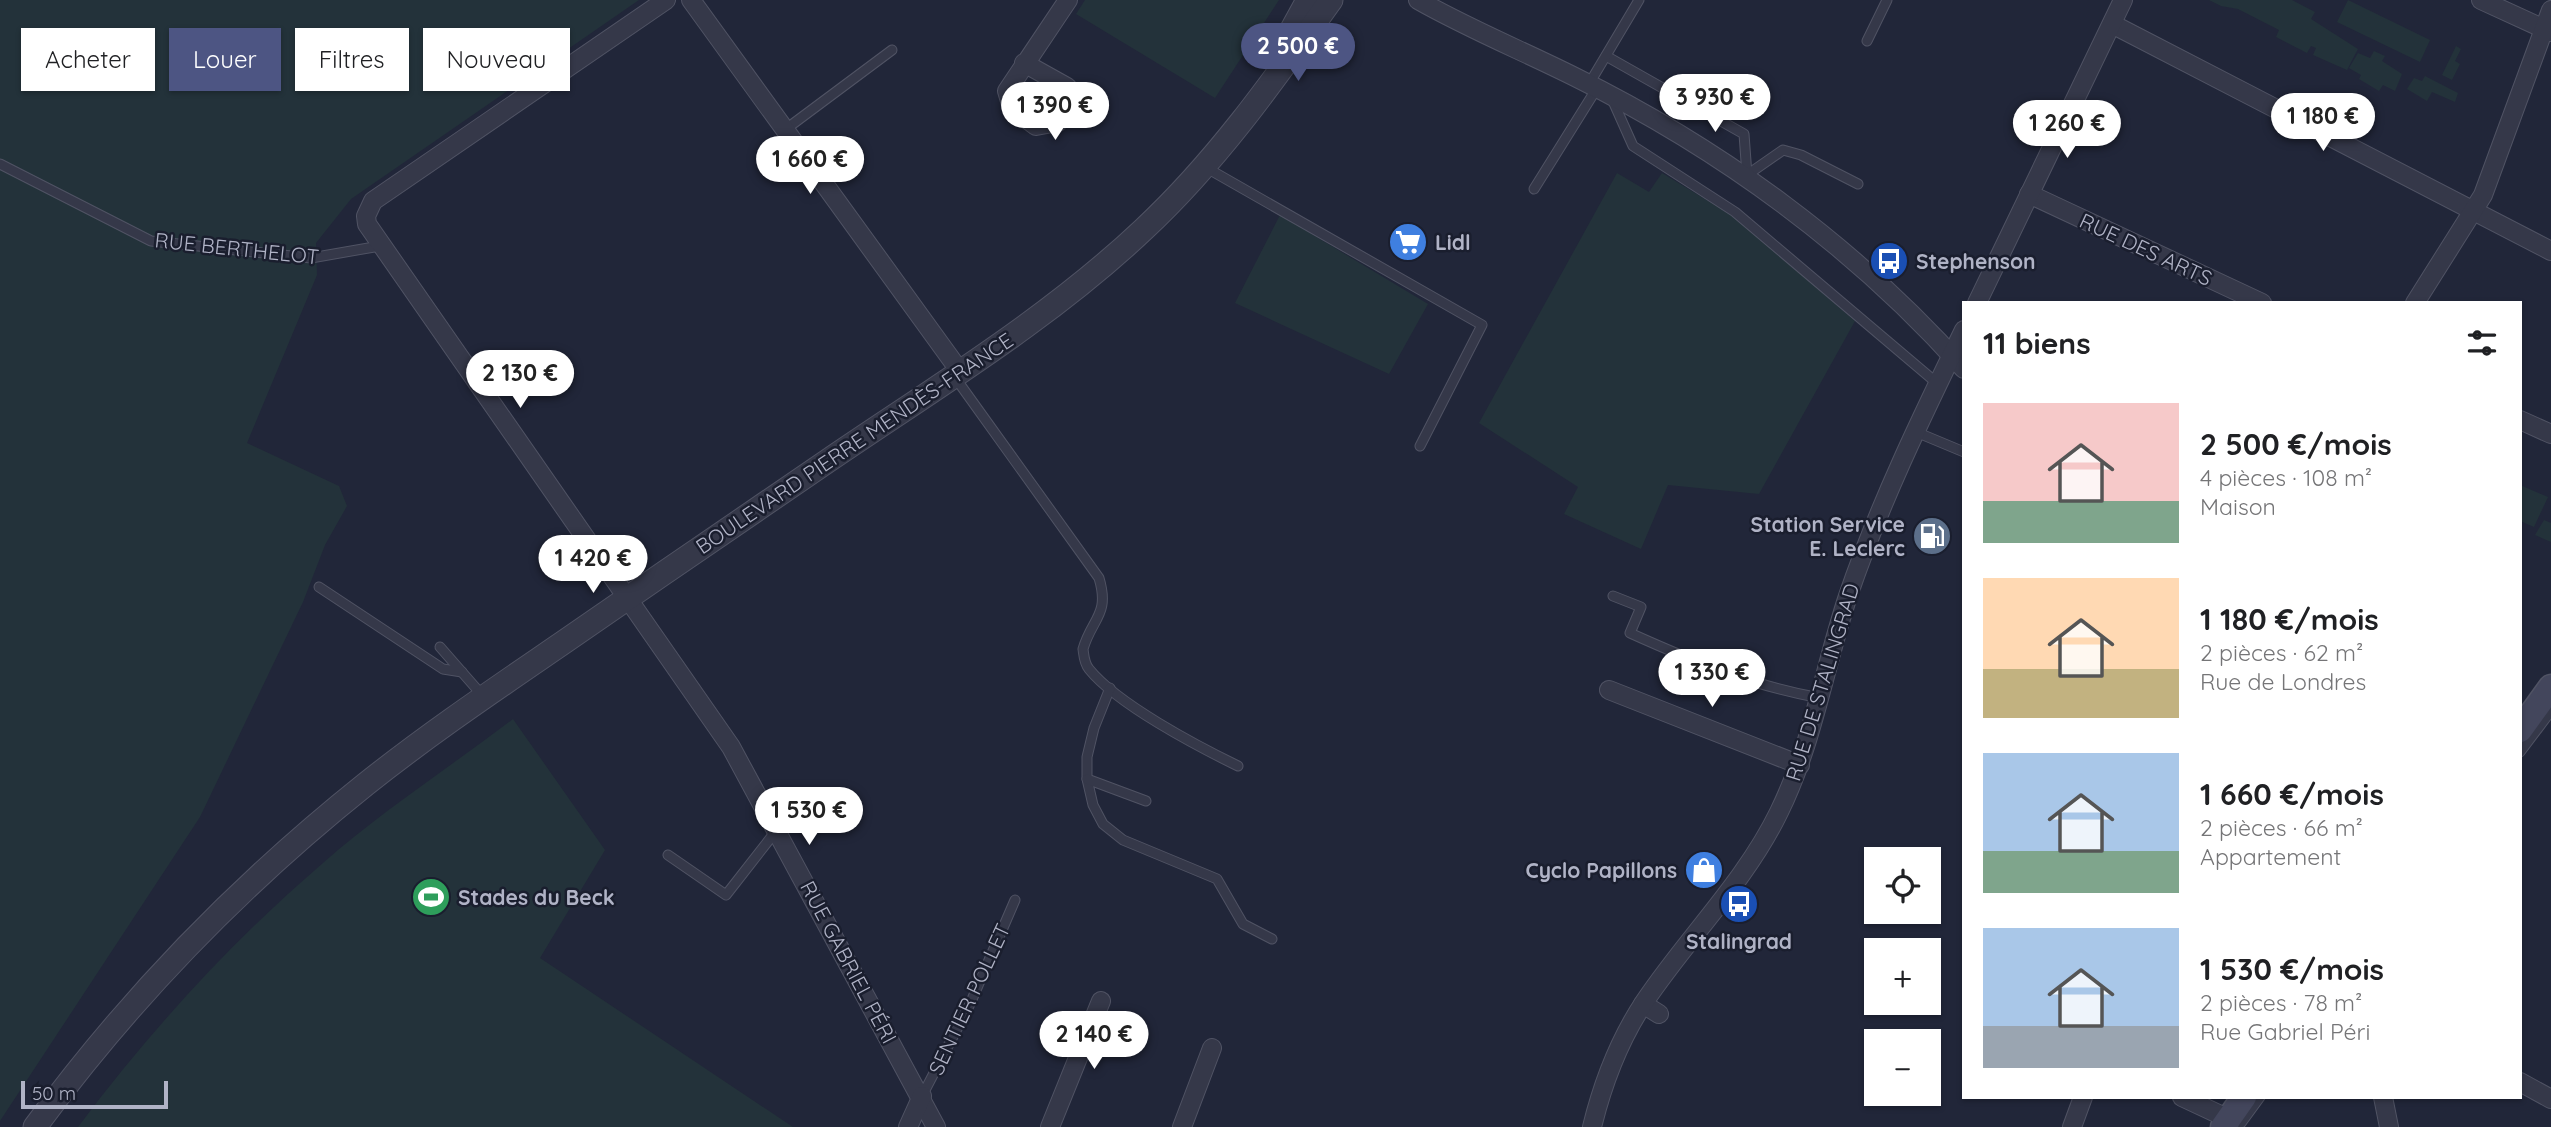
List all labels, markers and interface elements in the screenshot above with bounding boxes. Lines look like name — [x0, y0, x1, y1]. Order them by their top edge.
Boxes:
pin: 2 500 € — [1233, 24, 1363, 83]
chip: Acheter — [21, 28, 155, 91]
chip: Louer — [169, 28, 281, 91]
chip: Filtres — [295, 28, 409, 91]
chip: Nouveau — [423, 28, 570, 91]
text: 2 500 € — [1257, 31, 1339, 60]
pin: 3 930 € — [1650, 74, 1780, 134]
pin: 1 390 € — [990, 82, 1120, 142]
text: 3 930 € — [1675, 82, 1755, 111]
text: 1 390 € — [1017, 90, 1093, 119]
pin: 1 180 € — [2258, 94, 2388, 153]
pin: 1 260 € — [2002, 100, 2132, 160]
text: 1 180 € — [2287, 101, 2359, 130]
text: 1 260 € — [2029, 108, 2105, 137]
pin: 1 660 € — [745, 136, 875, 196]
text: 1 660 € — [772, 144, 848, 173]
street label: RUE DES ARTS — [2076, 207, 2216, 291]
supermarket icon: Lidl — [1387, 221, 1429, 263]
street label: RUE BERTHELOT — [154, 226, 320, 270]
place label: Lidl — [1435, 229, 1471, 255]
bus stop icon: Stephenson — [1868, 240, 1910, 282]
place label: Stephenson — [1916, 248, 2036, 274]
text: 11 biens — [1983, 324, 2091, 362]
icon: filters — [2463, 324, 2501, 362]
street label: BOULEVARD PIERRE MENDÈS-FRANCE — [690, 327, 1018, 559]
pin: 2 130 € — [455, 350, 585, 410]
text: 2 130 € — [482, 358, 558, 387]
text: 2 500 €/mois — [2200, 425, 2392, 463]
icon: home — [2039, 431, 2123, 515]
text: 4 pièces · 108 m² — [2200, 463, 2372, 492]
text: Maison — [2200, 492, 2276, 521]
place label: Station Service E. Leclerc — [1750, 511, 1905, 561]
fuel station icon: Station Service E. Leclerc — [1911, 515, 1953, 557]
pin: 1 420 € — [528, 536, 658, 595]
text: 1 420 € — [555, 543, 631, 572]
street label: RUE DE STALINGRAD — [1780, 580, 1864, 784]
text: 1 180 €/mois — [2200, 600, 2379, 638]
icon: home — [2039, 606, 2123, 690]
text: 2 pièces · 62 m² — [2200, 638, 2363, 667]
pin: 1 330 € — [1647, 650, 1777, 709]
text: 1 330 € — [1674, 657, 1750, 686]
text: Rue de Londres — [2200, 667, 2366, 696]
text: 1 660 €/mois — [2200, 775, 2384, 813]
icon: home — [2039, 781, 2123, 865]
pin: 1 530 € — [744, 788, 874, 847]
text: 1 530 € — [771, 795, 847, 824]
text: 2 pièces · 66 m² — [2200, 813, 2363, 842]
text: Appartement — [2200, 842, 2341, 871]
map controls — [1864, 847, 1941, 1106]
button: locate — [1864, 847, 1941, 924]
shop icon: Cyclo Papillons — [1683, 849, 1725, 891]
place label: Cyclo Papillons — [1525, 857, 1677, 883]
sports icon: Stades du Beck — [410, 876, 452, 918]
street label: RUE GABRIEL PÉRI — [795, 876, 903, 1048]
bus stop icon: Stalingrad — [1718, 883, 1760, 925]
place label: Stades du Beck — [458, 884, 615, 910]
street label: SENTIER POLLET — [923, 919, 1015, 1079]
place label: Stalingrad — [1686, 928, 1792, 954]
button: + — [1864, 938, 1941, 1015]
text: 1 530 €/mois — [2200, 950, 2384, 988]
icon: home — [2039, 956, 2123, 1040]
text: 2 pièces · 78 m² — [2200, 988, 2362, 1017]
pin: 2 140 € — [1029, 1012, 1159, 1071]
text: Rue Gabriel Péri — [2200, 1017, 2370, 1046]
text: 2 140 € — [1056, 1019, 1132, 1048]
button: − — [1864, 1029, 1941, 1106]
scale bar — [21, 1078, 168, 1110]
text: 50 m — [32, 1081, 76, 1105]

